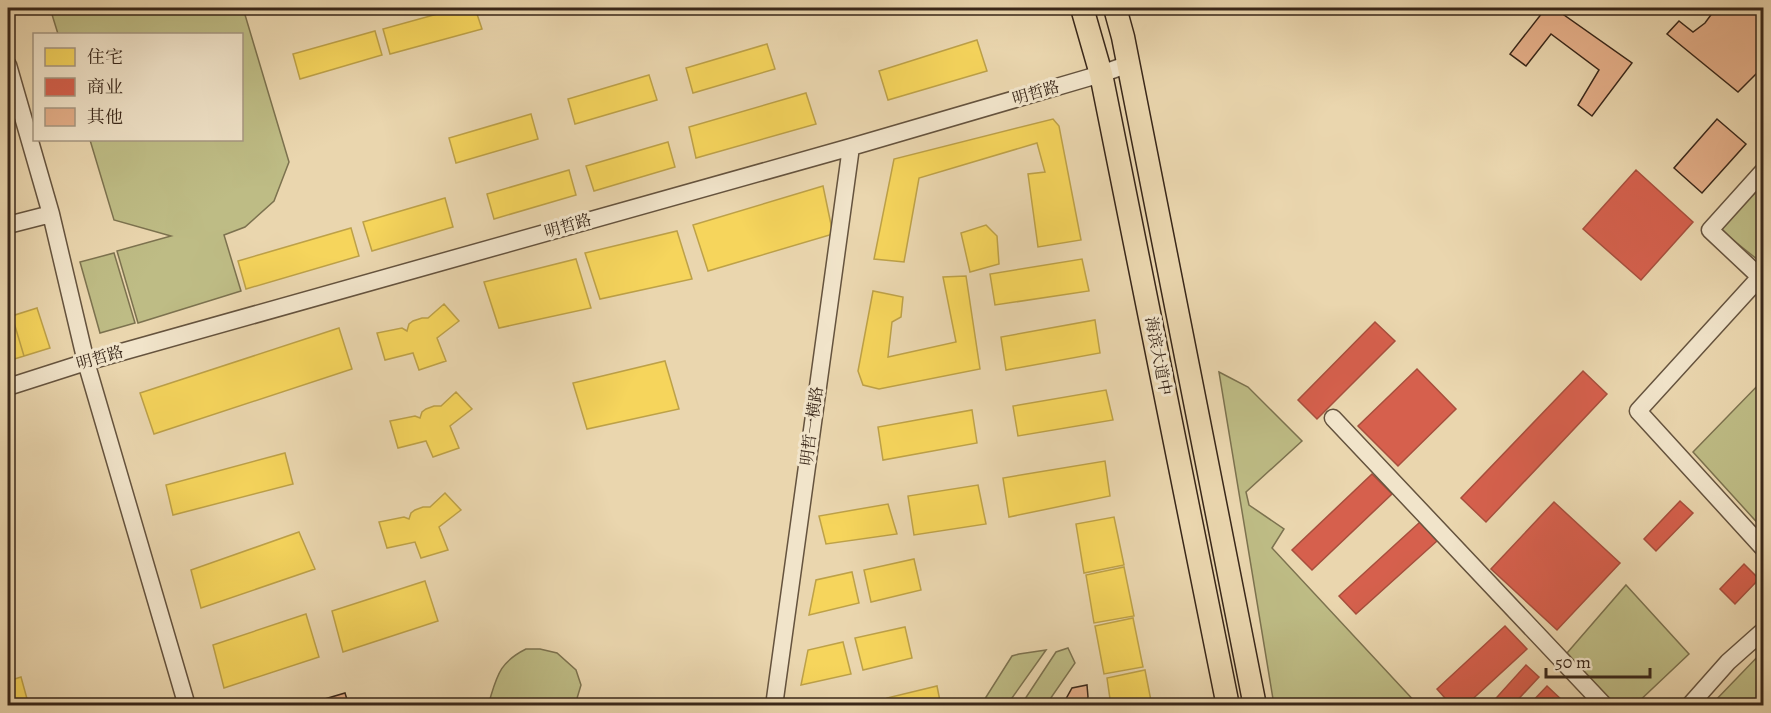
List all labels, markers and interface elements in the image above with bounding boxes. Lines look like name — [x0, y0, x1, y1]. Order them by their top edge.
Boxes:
legend — [33, 33, 243, 141]
text: 住宅 — [87, 45, 123, 69]
text: 商业 — [87, 75, 123, 99]
street label: 明哲路 — [1010, 76, 1062, 110]
text: 其他 — [87, 105, 123, 129]
street label: 明哲路 — [542, 209, 594, 243]
street label: 海滨大道中 — [1140, 315, 1176, 397]
street label: 明哲路 — [74, 341, 126, 375]
street label: 明哲一横路 — [796, 385, 828, 467]
scale bar — [1546, 641, 1650, 679]
text: 50 m — [1555, 650, 1591, 674]

